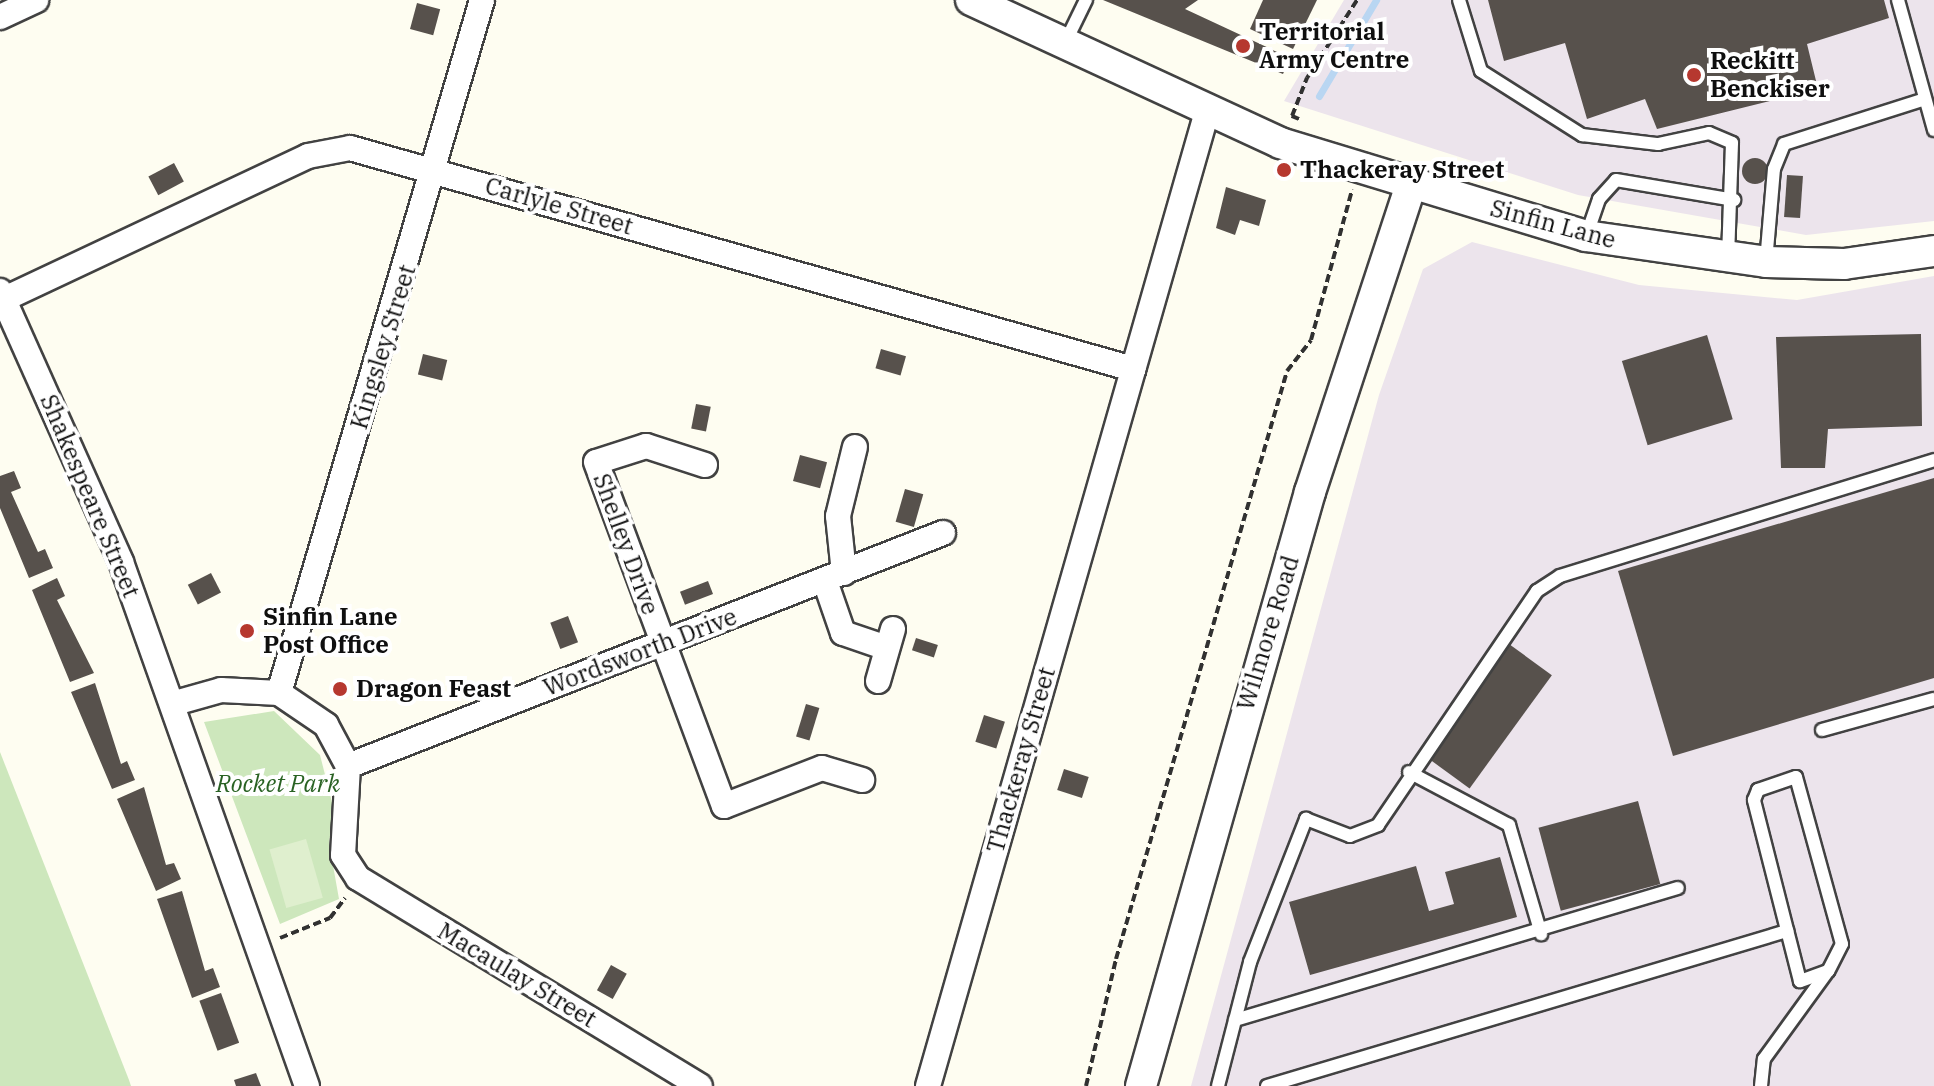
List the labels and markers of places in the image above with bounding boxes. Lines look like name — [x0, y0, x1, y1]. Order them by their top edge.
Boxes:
place label: Territorial Army Centre — [1259, 18, 1409, 74]
marker: Territorial Army Centre — [1234, 37, 1252, 55]
place label: Reckitt Benckiser — [1710, 47, 1830, 103]
marker: Reckitt Benckiser — [1685, 66, 1703, 84]
place label: Thackeray Street — [1300, 156, 1504, 184]
marker: Thackeray Street — [1275, 161, 1293, 179]
place label: Sinfin Lane Post Office — [263, 603, 398, 659]
marker: Sinfin Lane Post Office — [238, 622, 256, 640]
place label: Dragon Feast — [356, 675, 511, 703]
marker: Dragon Feast — [331, 680, 349, 698]

